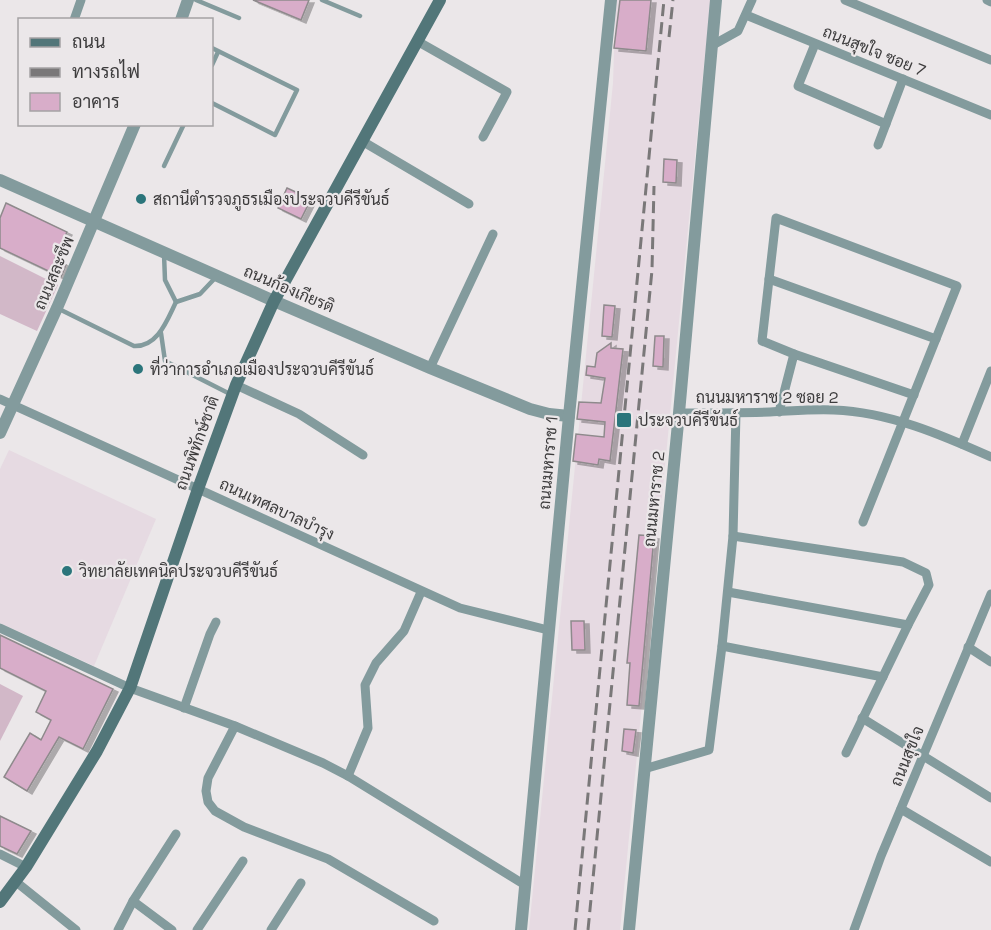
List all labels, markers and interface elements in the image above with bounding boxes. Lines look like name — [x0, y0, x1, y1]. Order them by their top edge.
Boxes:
legend — [18, 18, 213, 126]
street label: ถนนสุขใจ ซอย 7 — [819, 20, 929, 82]
text: ถนน — [72, 30, 105, 53]
text: ทางรถไฟ — [72, 59, 140, 83]
text: อาคาร — [72, 90, 120, 113]
place label: สถานีตำรวจภูธรเมืองประจวบคีรีขันธ์ — [153, 187, 390, 211]
marker: สถานีตำรวจภูธรเมืองประจวบคีรีขันธ์ — [134, 192, 148, 206]
street label: ถนนสละชีพ — [28, 233, 79, 313]
street label: ถนนก้องเกียรติ — [241, 260, 338, 317]
place label: ที่ว่าการอำเภอเมืองประจวบคีรีขันธ์ — [150, 355, 374, 380]
marker: ที่ว่าการอำเภอเมืองประจวบคีรีขันธ์ — [131, 362, 145, 376]
street label: ถนนมหาราช 2 ซอย 2 — [696, 387, 838, 408]
street label: ถนนพิทักษ์ชาติ — [168, 392, 224, 493]
place label: ประจวบคีรีขันธ์ — [638, 408, 738, 431]
marker: ประจวบคีรีขันธ์ — [615, 411, 633, 429]
street label: ถนนมหาราช 1 — [533, 416, 563, 510]
street label: ถนนมหาราช 2 — [639, 450, 669, 548]
street label: ถนนเทศลบาลบำรุง — [216, 473, 338, 546]
place label: วิทยาลัยเทคนิคประจวบคีรีขันธ์ — [78, 559, 278, 582]
marker: วิทยาลัยเทคนิคประจวบคีรีขันธ์ — [60, 564, 74, 578]
street label: ถนนสุขใจ — [884, 722, 930, 790]

